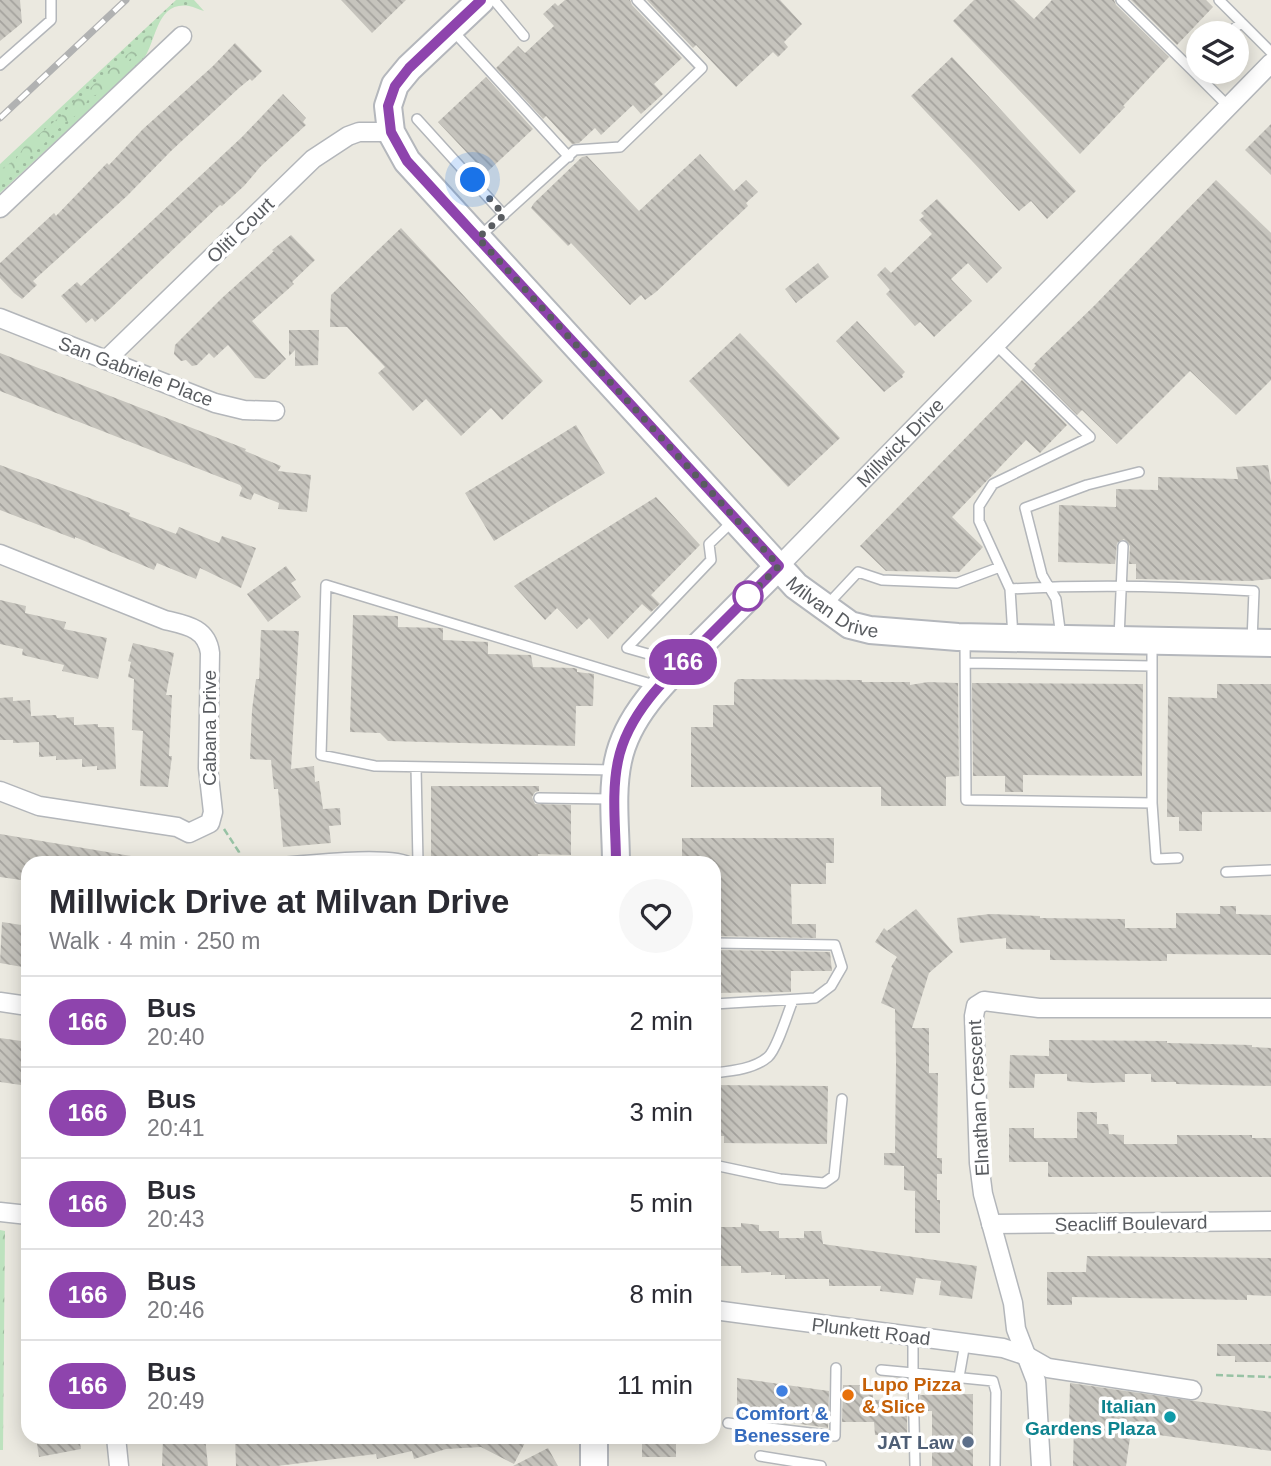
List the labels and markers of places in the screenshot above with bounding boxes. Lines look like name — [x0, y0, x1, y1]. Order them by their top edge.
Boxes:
unlabelled marker — [733, 581, 763, 611]
place label: Lupo Pizza & Slice — [862, 1374, 962, 1417]
marker: Comfort & Benessere — [774, 1383, 790, 1399]
marker: Lupo Pizza & Slice — [840, 1387, 856, 1403]
place label: Italian Gardens Plaza — [1025, 1396, 1156, 1439]
place label: Comfort & Benessere — [734, 1403, 830, 1446]
marker: Italian Gardens Plaza — [1162, 1409, 1178, 1425]
place label: JAT Law — [877, 1432, 954, 1453]
marker: JAT Law — [960, 1434, 976, 1450]

